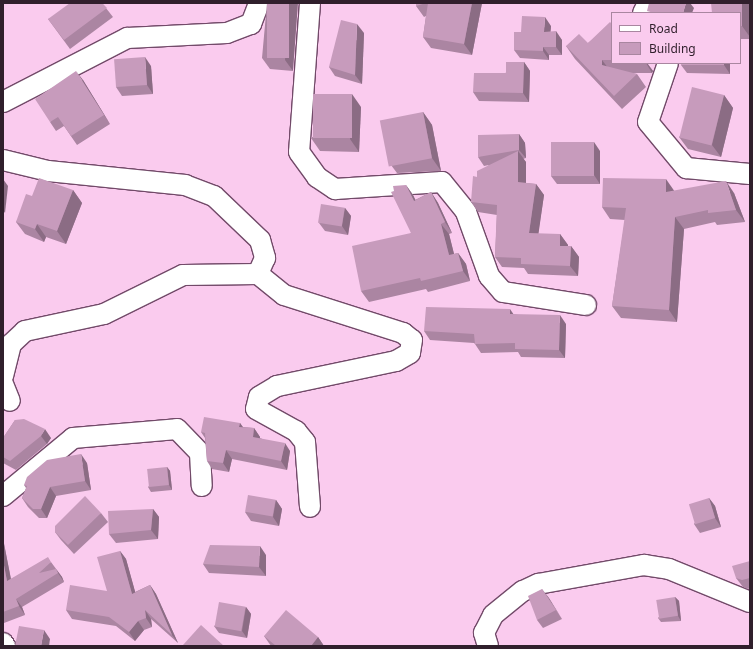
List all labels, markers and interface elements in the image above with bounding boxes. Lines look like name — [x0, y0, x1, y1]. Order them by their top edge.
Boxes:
legend — [611, 12, 741, 64]
text: Road — [649, 20, 678, 37]
text: Building — [649, 40, 696, 57]

